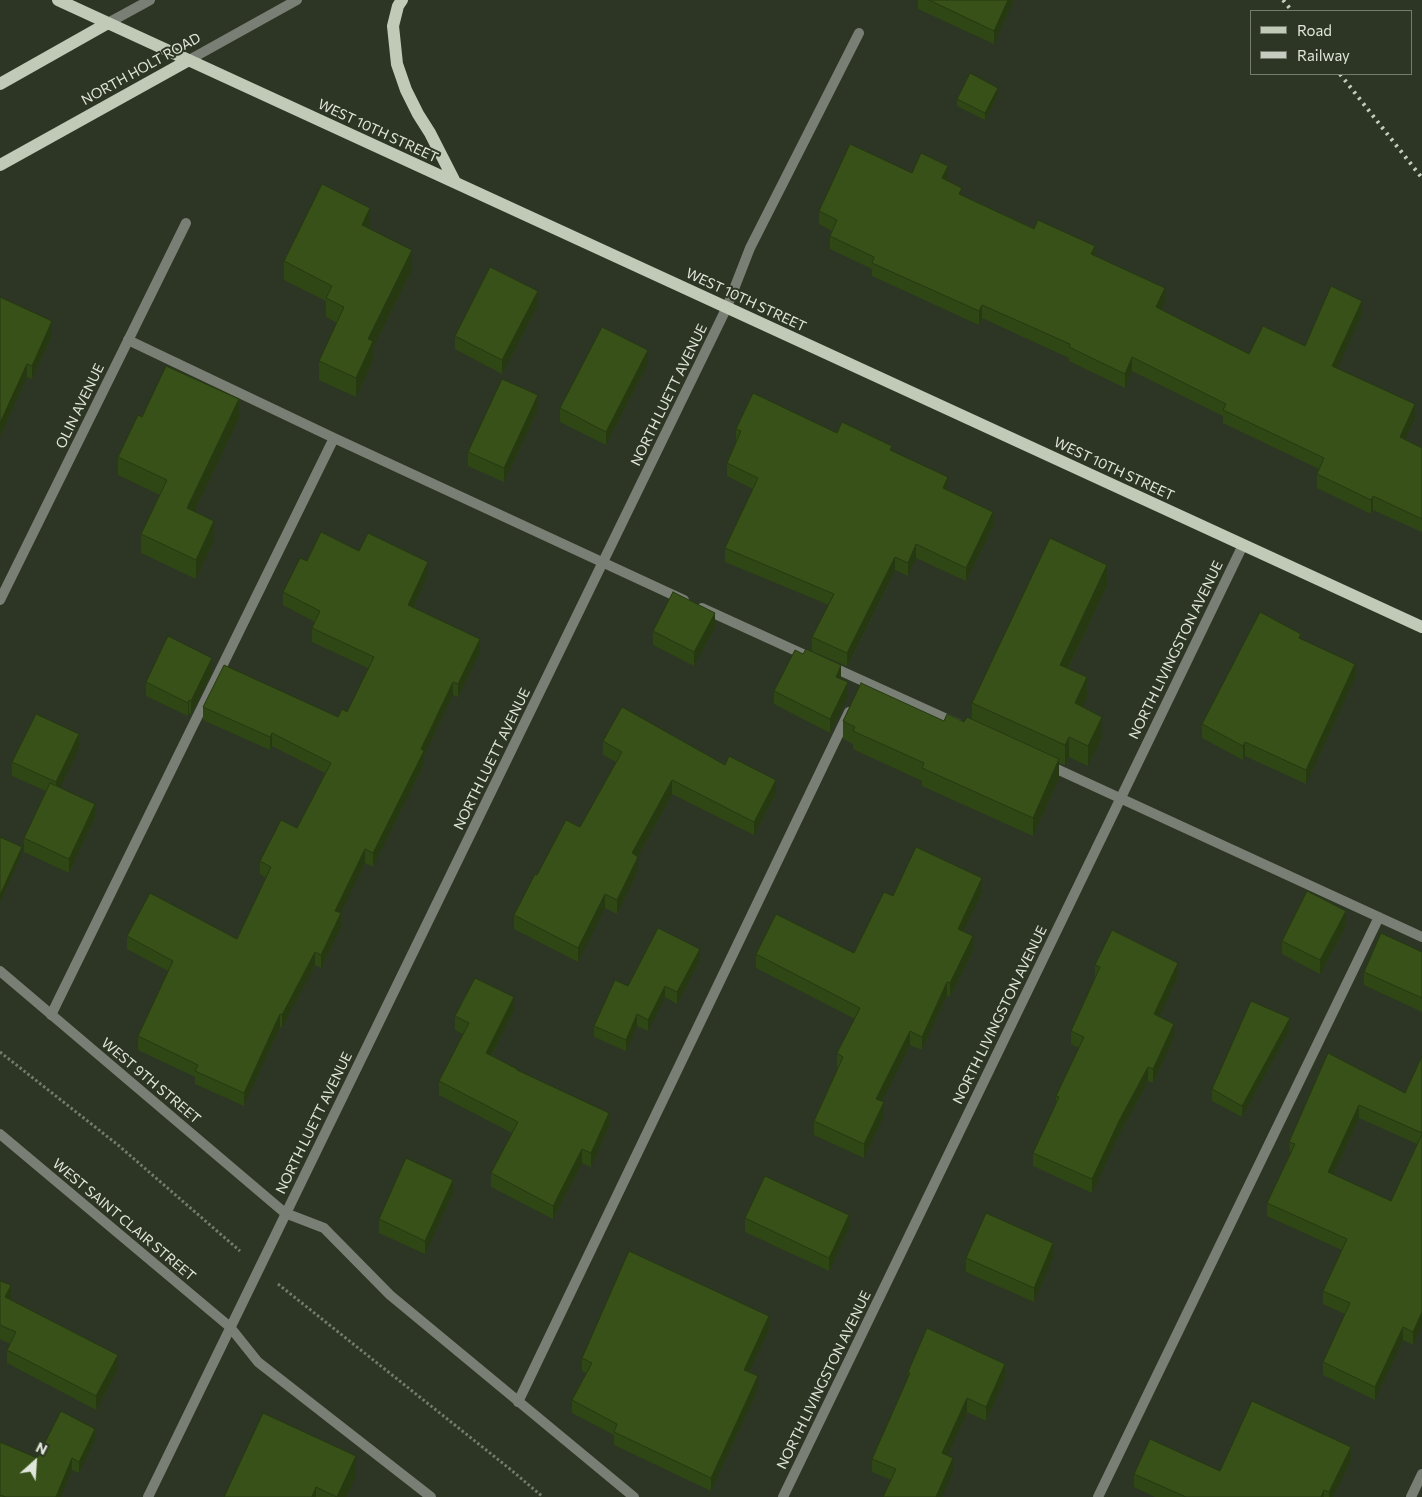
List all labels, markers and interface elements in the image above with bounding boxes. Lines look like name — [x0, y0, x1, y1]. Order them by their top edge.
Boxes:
legend — [1250, 10, 1412, 75]
text: Road — [1297, 21, 1332, 39]
street label: NORTH HOLT ROAD — [78, 29, 204, 109]
text: Railway — [1297, 46, 1350, 64]
street label: WEST 10TH STREET — [315, 96, 441, 166]
street label: WEST 10TH STREET — [683, 265, 809, 335]
street label: NORTH LUETT AVENUE — [627, 321, 711, 469]
street label: OLIN AVENUE — [52, 361, 108, 451]
street label: WEST 10TH STREET — [1051, 434, 1177, 504]
street label: NORTH LIVINGSTON AVENUE — [1125, 558, 1227, 742]
street label: NORTH LUETT AVENUE — [450, 685, 534, 833]
street label: NORTH LIVINGSTON AVENUE — [949, 923, 1051, 1107]
street label: WEST 9TH STREET — [98, 1035, 204, 1127]
street label: NORTH LUETT AVENUE — [272, 1049, 356, 1197]
street label: WEST SAINT CLAIR STREET — [49, 1155, 199, 1285]
street label: NORTH LIVINGSTON AVENUE — [773, 1288, 875, 1472]
north arrow — [10, 1437, 60, 1487]
text: N — [33, 1438, 50, 1458]

